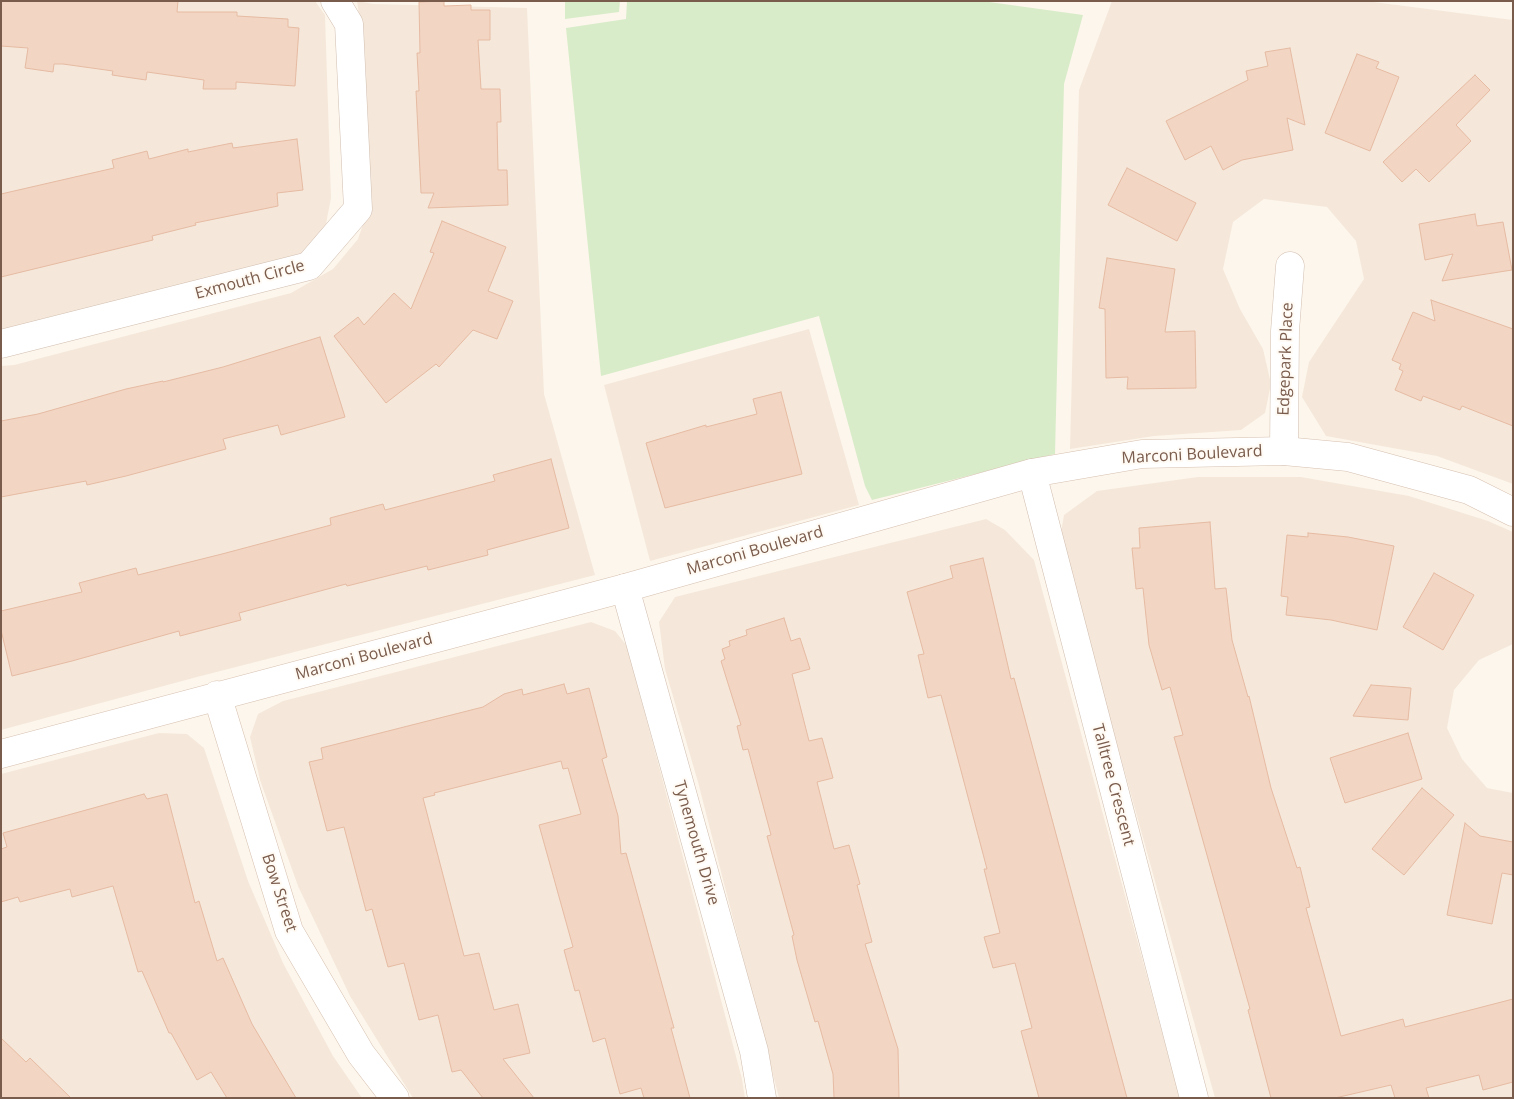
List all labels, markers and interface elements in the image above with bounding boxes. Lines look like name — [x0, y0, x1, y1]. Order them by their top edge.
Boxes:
street label: Exmouth Circle — [193, 256, 307, 304]
street label: Edgepark Place — [1274, 302, 1298, 416]
street label: Marconi Boulevard — [1121, 442, 1263, 468]
street label: Marconi Boulevard — [685, 522, 825, 580]
street label: Marconi Boulevard — [293, 629, 435, 685]
street label: Talltree Crescent — [1087, 722, 1139, 848]
street label: Tynemouth Drive — [669, 778, 723, 908]
street label: Bow Street — [257, 851, 301, 935]

